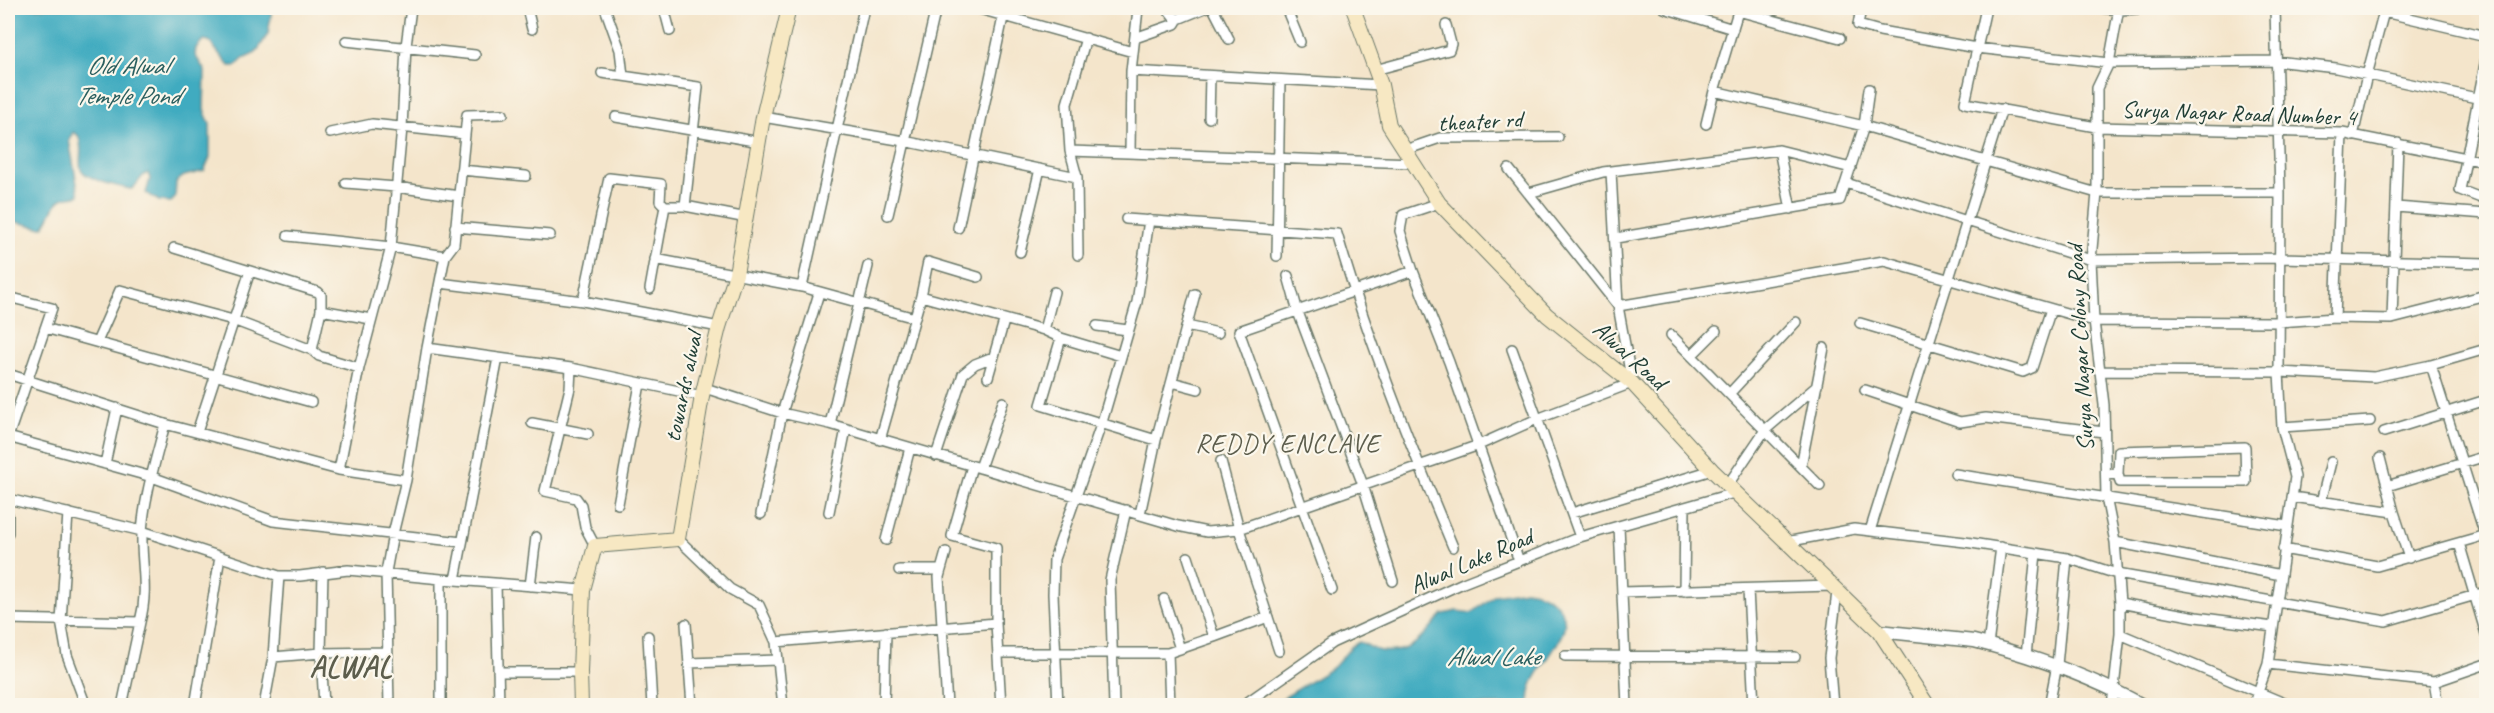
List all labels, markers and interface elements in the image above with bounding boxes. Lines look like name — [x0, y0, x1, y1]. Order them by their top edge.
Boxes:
water label: Old Alwal Temple Pond — [75, 49, 187, 112]
street label: Surya Nagar Road Number 4 — [2121, 94, 2359, 132]
street label: theater rd — [1437, 104, 1527, 138]
street label: Surya Nagar Colony Road — [2059, 240, 2100, 452]
street label: Alwal Road — [1587, 314, 1676, 398]
street label: towards alwal — [657, 326, 710, 445]
district label: REDDY ENCLAVE — [1195, 427, 1382, 460]
street label: Alwal Lake Road — [1405, 520, 1540, 600]
water label: Alwal Lake — [1447, 640, 1543, 673]
district label: ALWAL — [310, 648, 392, 686]

